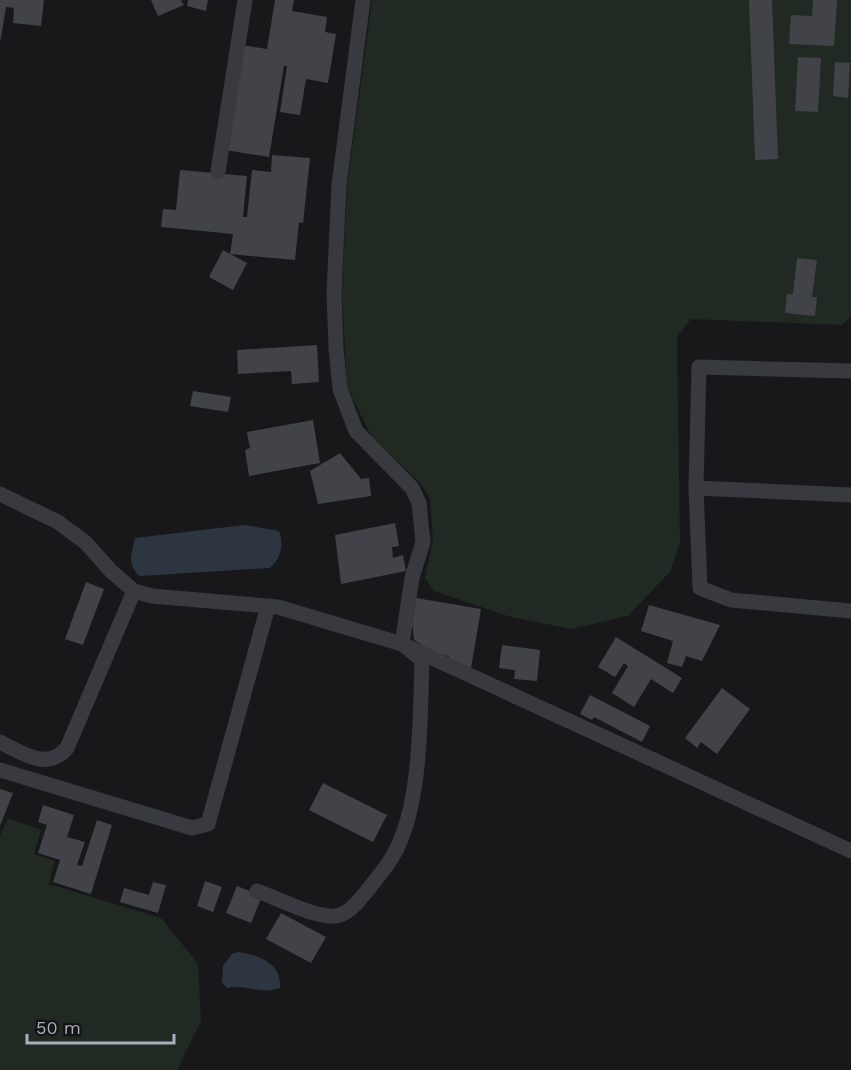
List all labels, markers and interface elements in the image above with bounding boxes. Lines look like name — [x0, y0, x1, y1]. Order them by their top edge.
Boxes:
scale bar — [27, 1007, 174, 1045]
text: 50 m — [36, 1017, 81, 1038]

